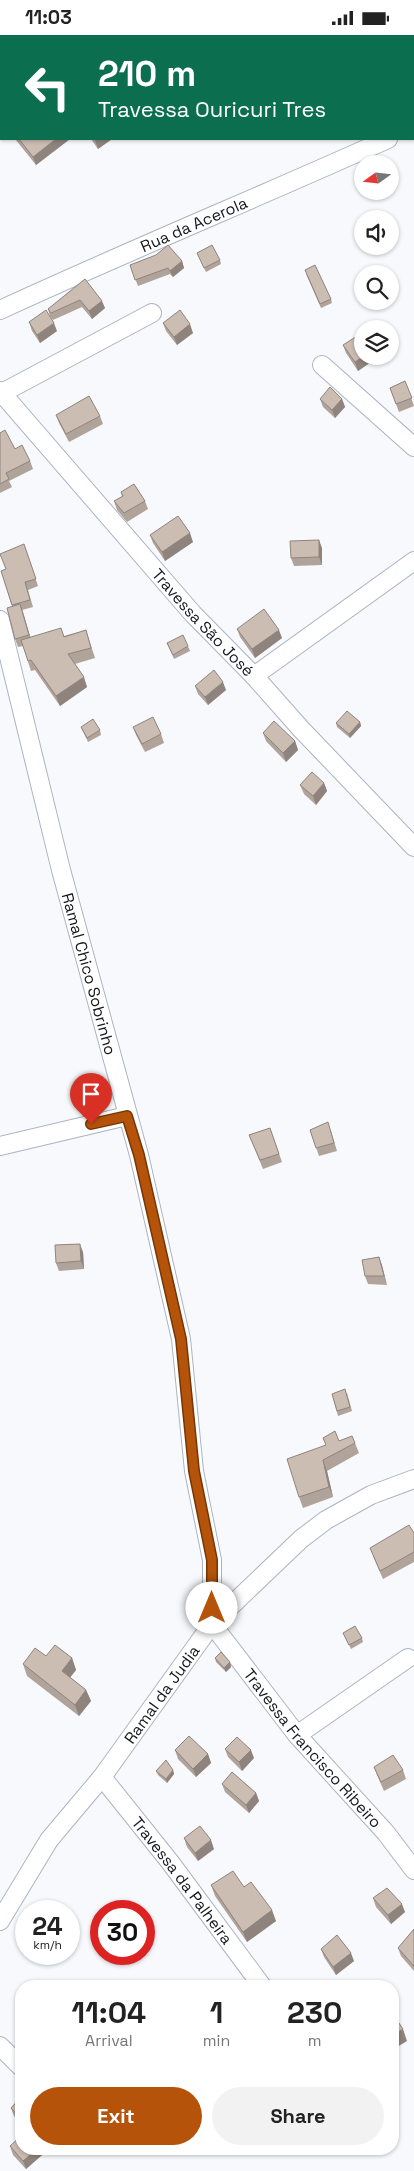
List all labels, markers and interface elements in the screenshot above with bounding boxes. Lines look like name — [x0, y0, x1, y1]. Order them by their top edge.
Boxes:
text: 11:03 — [25, 5, 72, 30]
text: 210 m — [98, 52, 196, 96]
icon: left — [15, 55, 80, 120]
text: Travessa Ouricuri Tres — [98, 95, 326, 123]
north arrow — [354, 155, 399, 200]
map controls — [354, 155, 399, 365]
street label: Rua da Acerola — [137, 192, 251, 257]
button: sound — [354, 210, 399, 255]
button: search — [354, 265, 399, 310]
button: layers — [354, 320, 399, 365]
street label: Travessa São José — [147, 564, 259, 681]
street label: Ramal Chico Sobrinho — [57, 890, 121, 1057]
pin — [70, 1073, 112, 1124]
icon: arrive — [77, 1080, 105, 1108]
position arrow — [185, 1581, 237, 1633]
street label: Ramal da Judia — [119, 1641, 204, 1748]
street label: Travessa Francisco Ribeiro — [239, 1664, 386, 1833]
street label: Travessa da Palheira — [127, 1812, 237, 1949]
speed limit sign: 30 — [90, 1900, 155, 1965]
text: 24 — [32, 1910, 63, 1942]
text: km/h — [33, 1937, 62, 1953]
text: 11:04 — [72, 1993, 146, 2032]
text: 1 — [210, 1993, 223, 2032]
text: 230 — [287, 1993, 342, 2032]
text: Arrival — [85, 2030, 133, 2051]
text: min — [203, 2030, 230, 2051]
text: m — [308, 2030, 322, 2051]
button: Exit — [30, 2087, 202, 2145]
button: Share — [212, 2087, 384, 2145]

